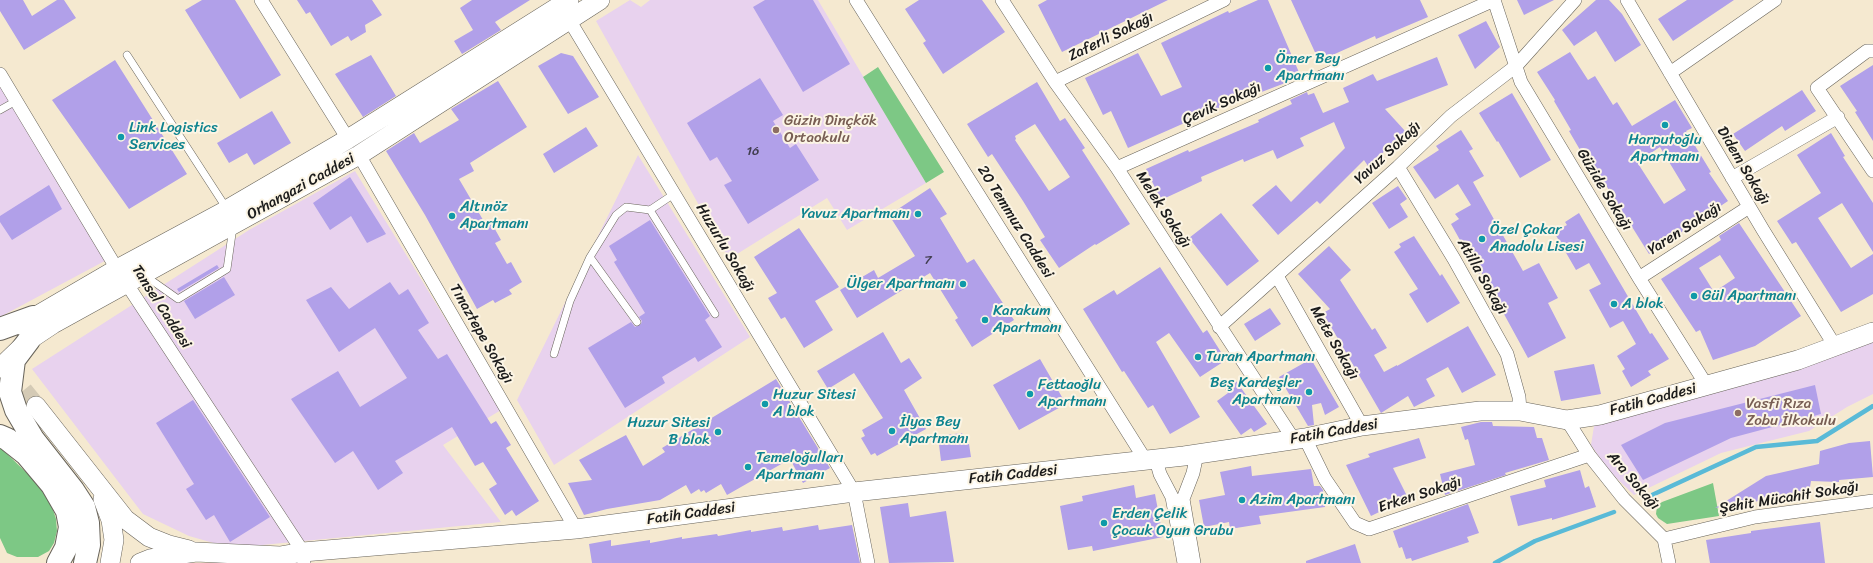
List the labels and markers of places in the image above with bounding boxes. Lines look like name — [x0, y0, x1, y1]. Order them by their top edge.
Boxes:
place label: Ömer Bey Apartmanı — [1276, 50, 1345, 85]
marker: Ömer Bey Apartmanı — [1263, 63, 1273, 73]
place label: Güzin Dinçkök Ortaokulu — [784, 112, 877, 147]
place label: Link Logistics Services — [129, 119, 218, 154]
marker: Harputoğlu Apartmanı — [1660, 120, 1670, 130]
marker: Güzin Dinçkök Ortaokulu — [771, 125, 781, 135]
place label: Harputoğlu Apartmanı — [1628, 131, 1702, 166]
marker: Link Logistics Services — [116, 132, 126, 142]
place label: Altınöz Apartmanı — [460, 198, 529, 233]
place label: Yavuz Apartmanı — [801, 205, 910, 223]
marker: Yavuz Apartmanı — [913, 209, 923, 219]
marker: Altınöz Apartmanı — [447, 211, 457, 221]
place label: Özel Çokar Anadolu Lisesi — [1490, 221, 1584, 256]
marker: Özel Çokar Anadolu Lisesi — [1477, 234, 1487, 244]
place label: Ülger Apartmanı — [847, 275, 955, 293]
marker: Ülger Apartmanı — [958, 279, 968, 289]
place label: Gül Apartmanı — [1702, 287, 1796, 305]
marker: Gül Apartmanı — [1689, 291, 1699, 301]
place label: A blok — [1622, 295, 1664, 313]
marker: A blok — [1609, 299, 1619, 309]
place label: Karakum Apartmanı — [993, 302, 1062, 337]
marker: Karakum Apartmanı — [980, 315, 990, 325]
place label: Turan Apartmanı — [1206, 348, 1315, 366]
marker: Turan Apartmanı — [1193, 352, 1203, 362]
place label: Beş Kardeşler Apartmanı — [1210, 374, 1301, 409]
place label: Fettaoğlu Apartmanı — [1038, 376, 1107, 411]
place label: Huzur Sitesi A blok — [773, 386, 856, 421]
marker: Beş Kardeşler Apartmanı — [1304, 387, 1314, 397]
marker: Fettaoğlu Apartmanı — [1025, 389, 1035, 399]
place label: Vasfi Rıza Zobu İlkokulu — [1746, 395, 1836, 430]
marker: Huzur Sitesi A blok — [760, 399, 770, 409]
marker: Vasfi Rıza Zobu İlkokulu — [1733, 408, 1743, 418]
place label: İlyas Bey Apartmanı — [900, 413, 969, 448]
place label: Huzur Sitesi B blok — [627, 414, 710, 449]
marker: İlyas Bey Apartmanı — [887, 426, 897, 436]
marker: Huzur Sitesi B blok — [713, 427, 723, 437]
place label: Temeloğulları Apartmanı — [756, 449, 844, 484]
marker: Temeloğulları Apartmanı — [743, 462, 753, 472]
place label: Azim Apartmanı — [1250, 491, 1355, 509]
marker: Azim Apartmanı — [1237, 495, 1247, 505]
place label: Erden Çelik Çocuk Oyun Grubu — [1112, 505, 1233, 540]
marker: Erden Çelik Çocuk Oyun Grubu — [1099, 518, 1109, 528]

